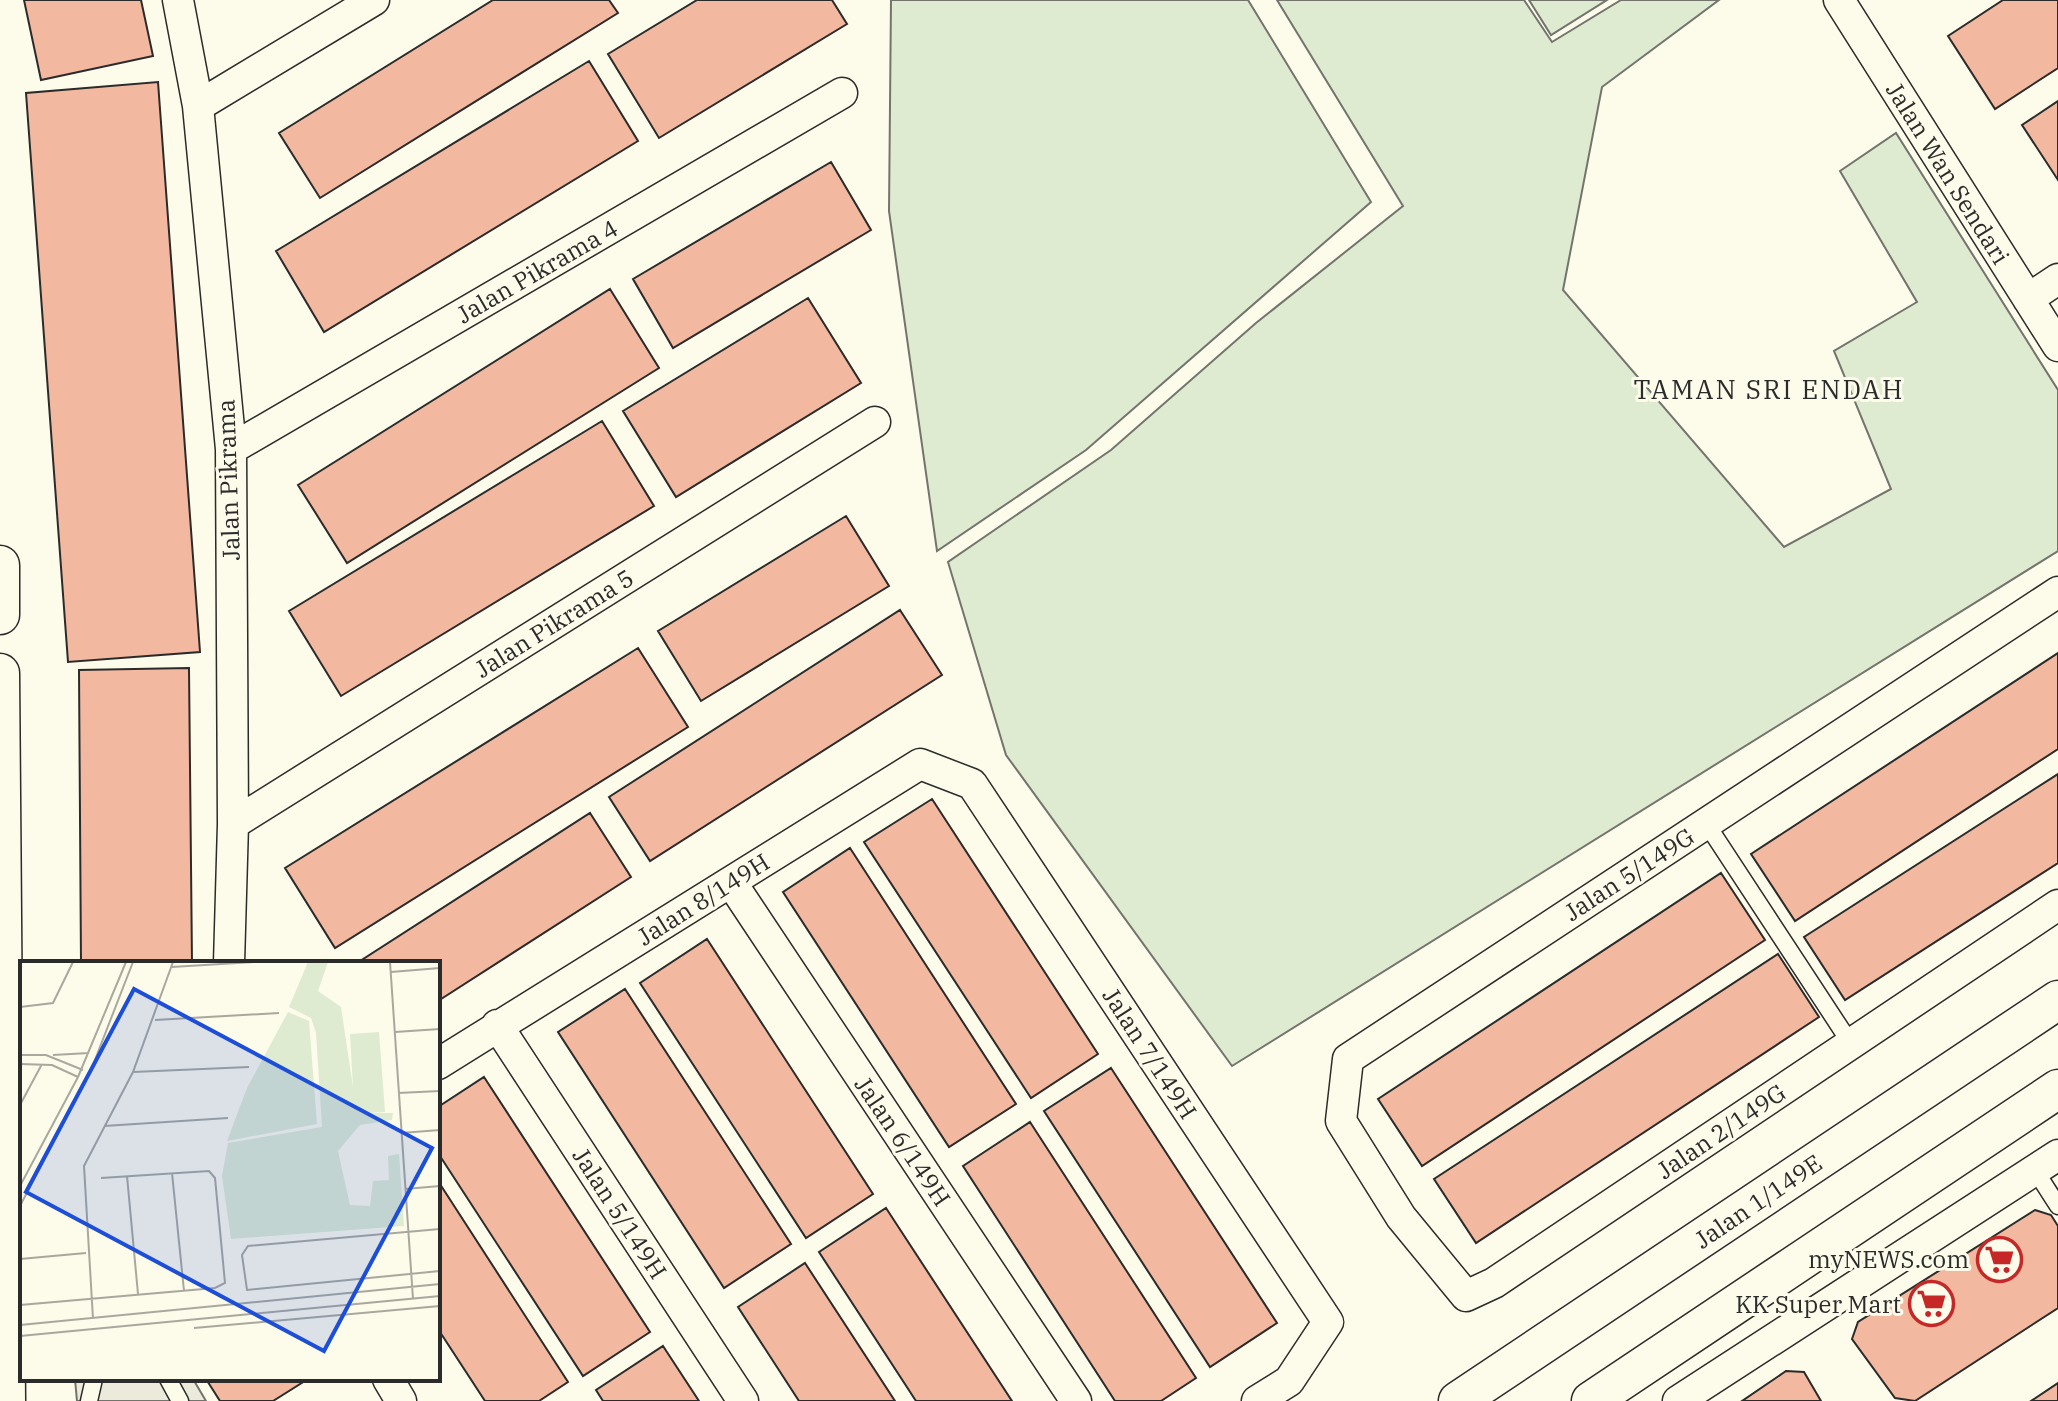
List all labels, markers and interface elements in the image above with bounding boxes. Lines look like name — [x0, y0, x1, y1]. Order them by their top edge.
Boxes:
street label: Jalan Wan Sendari — [1879, 76, 2017, 270]
street label: Jalan Pikrama 4 — [450, 212, 624, 330]
district label: TAMAN SRI ENDAH — [1634, 372, 1904, 406]
street label: Jalan Pikrama — [209, 399, 247, 561]
street label: Jalan Pikrama 5 — [469, 561, 639, 685]
street label: Jalan 5/149G — [1558, 820, 1700, 928]
street label: Jalan 8/149H — [631, 846, 775, 952]
inset map — [20, 961, 440, 1381]
street label: Jalan 7/149H — [1096, 981, 1204, 1125]
street label: Jalan 6/149H — [848, 1070, 958, 1212]
street label: Jalan 2/149G — [1650, 1076, 1792, 1186]
street label: Jalan 5/149H — [566, 1141, 674, 1285]
street label: Jalan 1/149E — [1688, 1147, 1828, 1255]
supermarket icon: myNEWS.com — [1976, 1235, 2024, 1283]
place label: myNEWS.com — [1808, 1243, 1969, 1275]
supermarket icon: KK Super Mart — [1908, 1280, 1956, 1328]
place label: KK Super Mart — [1735, 1288, 1901, 1320]

